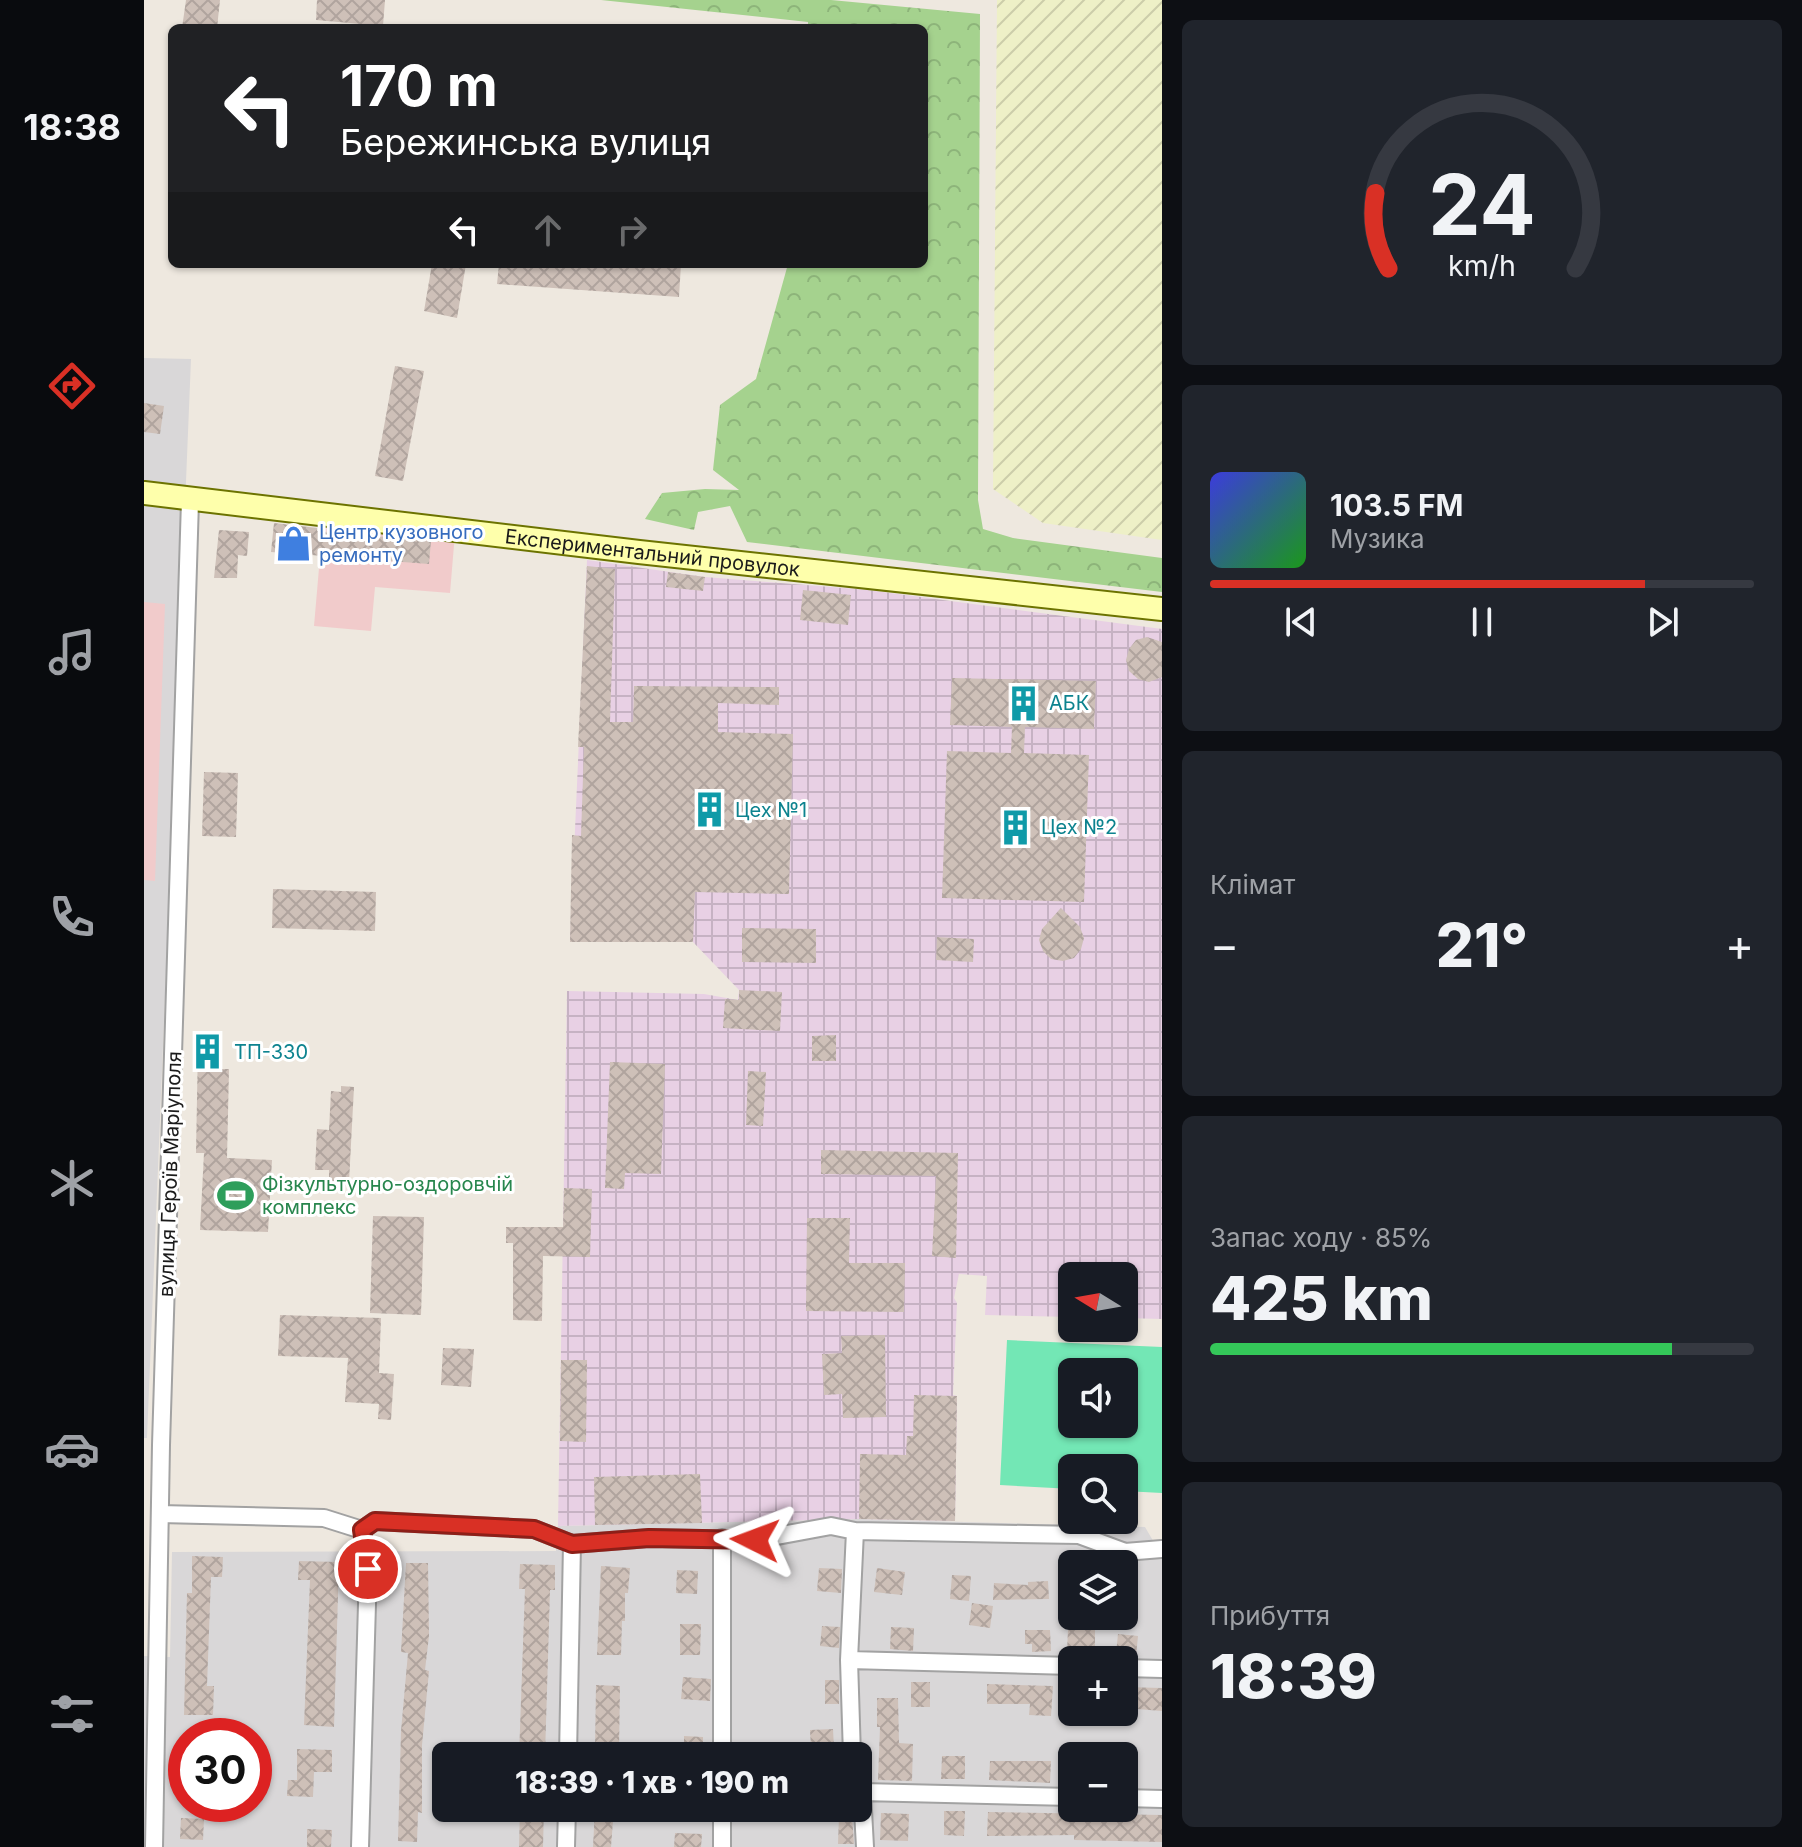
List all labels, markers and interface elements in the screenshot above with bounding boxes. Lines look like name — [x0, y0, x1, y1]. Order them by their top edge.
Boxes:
text: 170 m — [340, 52, 498, 120]
icon: left — [208, 56, 312, 160]
text: 18:38 — [23, 105, 121, 149]
text: Бережинська вулиця — [340, 120, 711, 164]
text: 24 — [1428, 153, 1536, 254]
icon: left — [442, 208, 486, 252]
icon: ahead — [526, 208, 570, 252]
icon: right — [610, 208, 654, 252]
text: km/h — [1448, 248, 1516, 283]
icon: directions — [44, 358, 100, 414]
text: 103.5 FM — [1330, 487, 1464, 523]
place label: Центр кузовного ремонту — [319, 520, 483, 567]
text: Музика — [1330, 523, 1425, 554]
shop icon: Центр кузовного ремонту — [274, 524, 312, 562]
street label: Експериментальний провулок — [504, 524, 801, 581]
icon: previous — [1279, 600, 1323, 644]
icon: pause — [1460, 600, 1504, 644]
icon: next — [1641, 600, 1685, 644]
icon: music — [44, 624, 100, 680]
building icon: АБК — [1004, 684, 1042, 722]
place label: АБК — [1049, 691, 1089, 715]
building icon: Цех №1 — [690, 791, 728, 829]
place label: Цех №1 — [735, 798, 807, 822]
building icon: Цех №2 — [996, 808, 1034, 846]
place label: Цех №2 — [1041, 815, 1117, 839]
text: Клімат — [1210, 869, 1295, 900]
icon: phone — [44, 889, 100, 945]
text: 21° — [1436, 909, 1528, 981]
text: − — [1210, 918, 1239, 972]
text: + — [1725, 918, 1754, 972]
building icon: ТП-330 — [189, 1033, 227, 1071]
place label: ТП-330 — [234, 1040, 308, 1064]
street label: вулиця Героїв Маріуполя — [154, 1051, 186, 1297]
icon: climate — [44, 1155, 100, 1211]
place label: Фізкультурно-оздоровчій комплекс — [262, 1172, 513, 1219]
sports icon: Фізкультурно-оздоровчій комплекс — [217, 1176, 255, 1214]
text: Запас ходу · 85% — [1210, 1222, 1432, 1253]
north arrow — [1058, 1262, 1138, 1342]
map controls — [1058, 1262, 1138, 1822]
text: 425 km — [1210, 1262, 1433, 1334]
button: sound — [1058, 1358, 1138, 1438]
icon: car — [44, 1421, 100, 1477]
button: search — [1058, 1454, 1138, 1534]
position arrow — [713, 1498, 797, 1582]
pin — [334, 1535, 402, 1603]
icon: arrive — [346, 1547, 390, 1591]
button: layers — [1058, 1550, 1138, 1630]
text: Прибуття — [1210, 1600, 1330, 1631]
text: 18:39 — [1210, 1640, 1377, 1712]
button: + — [1058, 1646, 1138, 1726]
icon: filters — [44, 1686, 100, 1742]
speed limit sign: 30 — [168, 1718, 272, 1822]
button: − — [1058, 1742, 1138, 1822]
text: 18:39 · 1 хв · 190 m — [515, 1764, 789, 1800]

